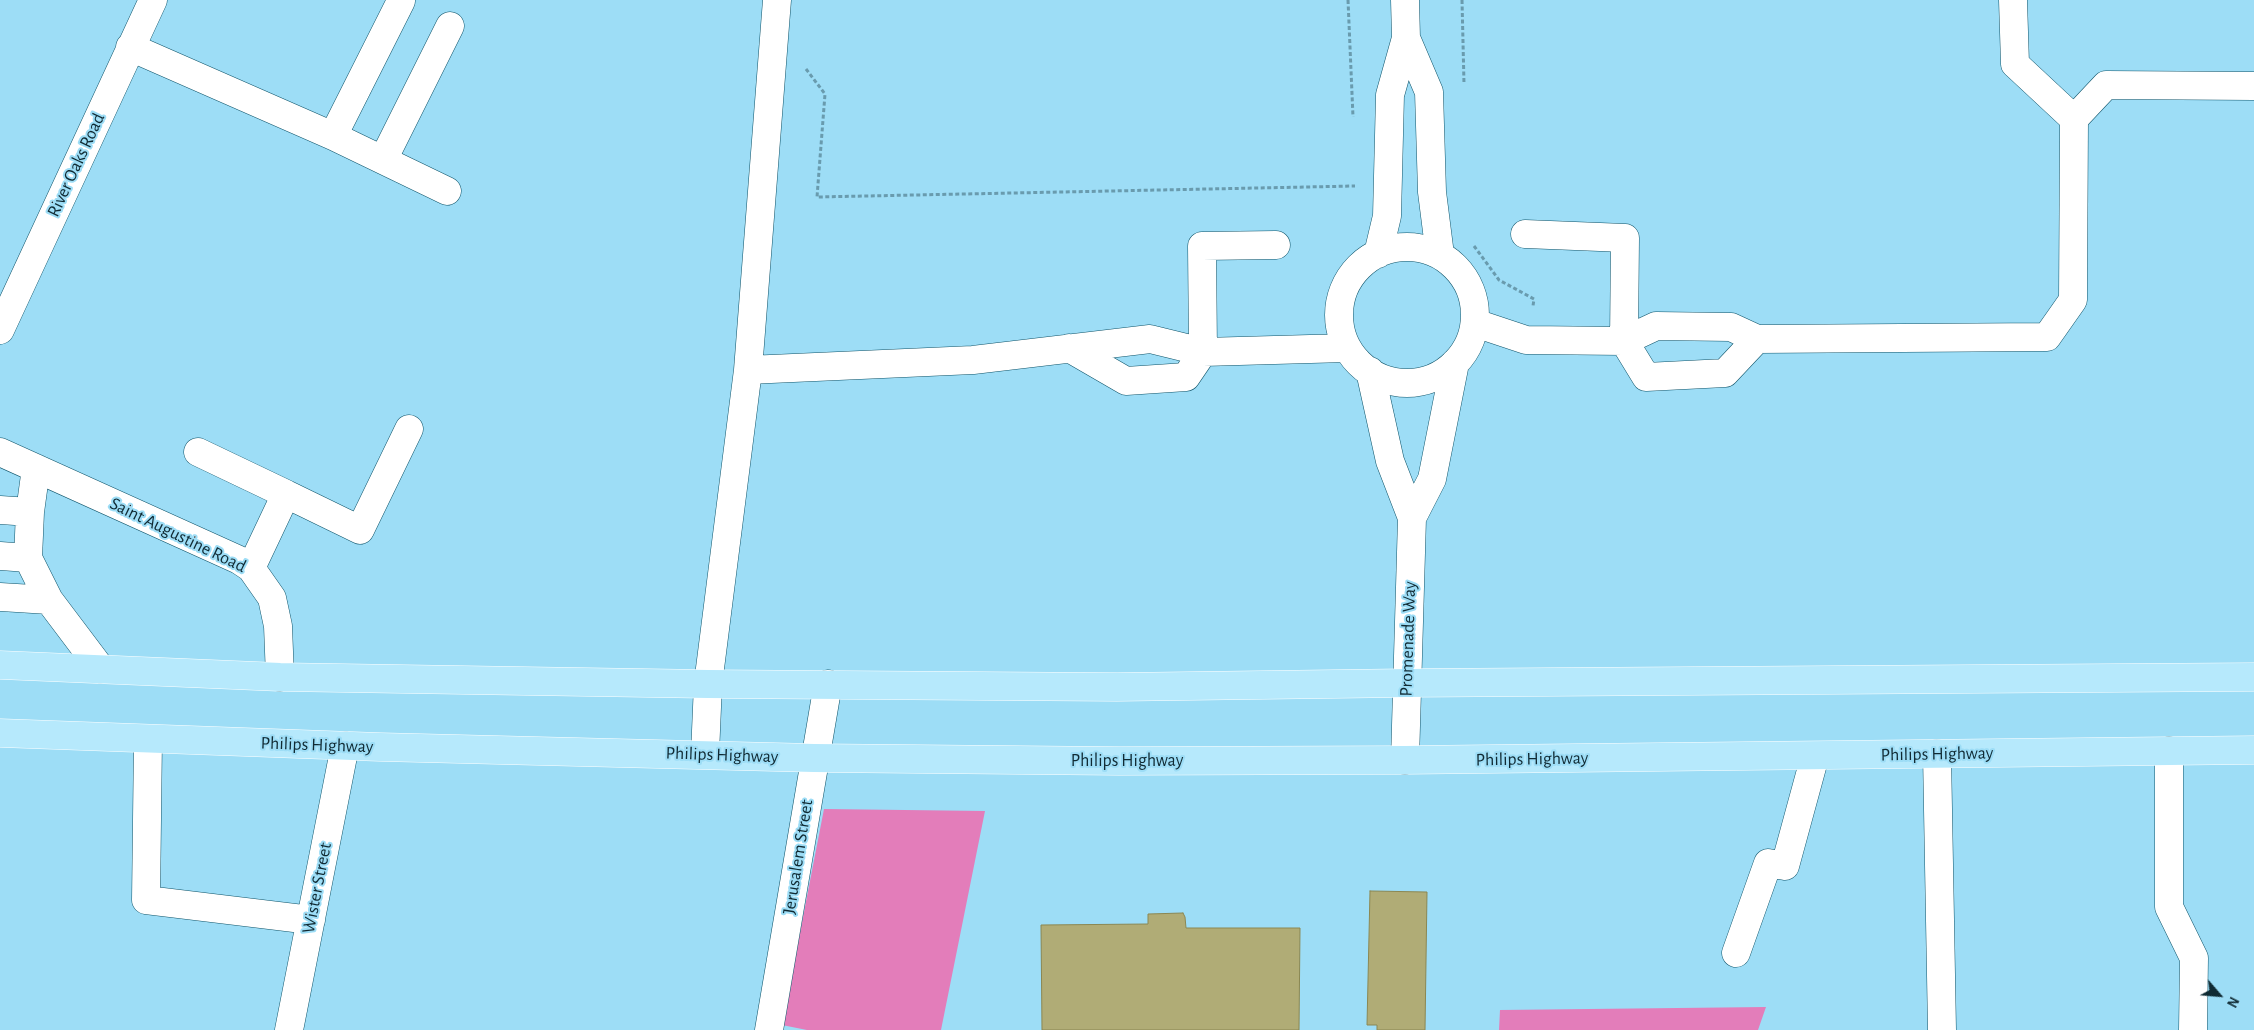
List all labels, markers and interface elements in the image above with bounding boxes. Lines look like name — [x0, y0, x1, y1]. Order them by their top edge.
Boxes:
street label: River Oaks Road — [43, 110, 109, 220]
street label: Saint Augustine Road — [106, 493, 250, 577]
street label: Promenade Way — [1395, 581, 1421, 697]
street label: Philips Highway — [260, 732, 374, 758]
street label: Philips Highway — [665, 742, 779, 768]
street label: Philips Highway — [1880, 742, 1994, 766]
street label: Philips Highway — [1475, 747, 1589, 771]
street label: Philips Highway — [1071, 750, 1183, 772]
street label: Jerusalem Street — [778, 798, 818, 916]
street label: Wister Street — [298, 841, 336, 935]
north arrow — [2194, 970, 2244, 1020]
text: N — [2224, 994, 2241, 1009]

